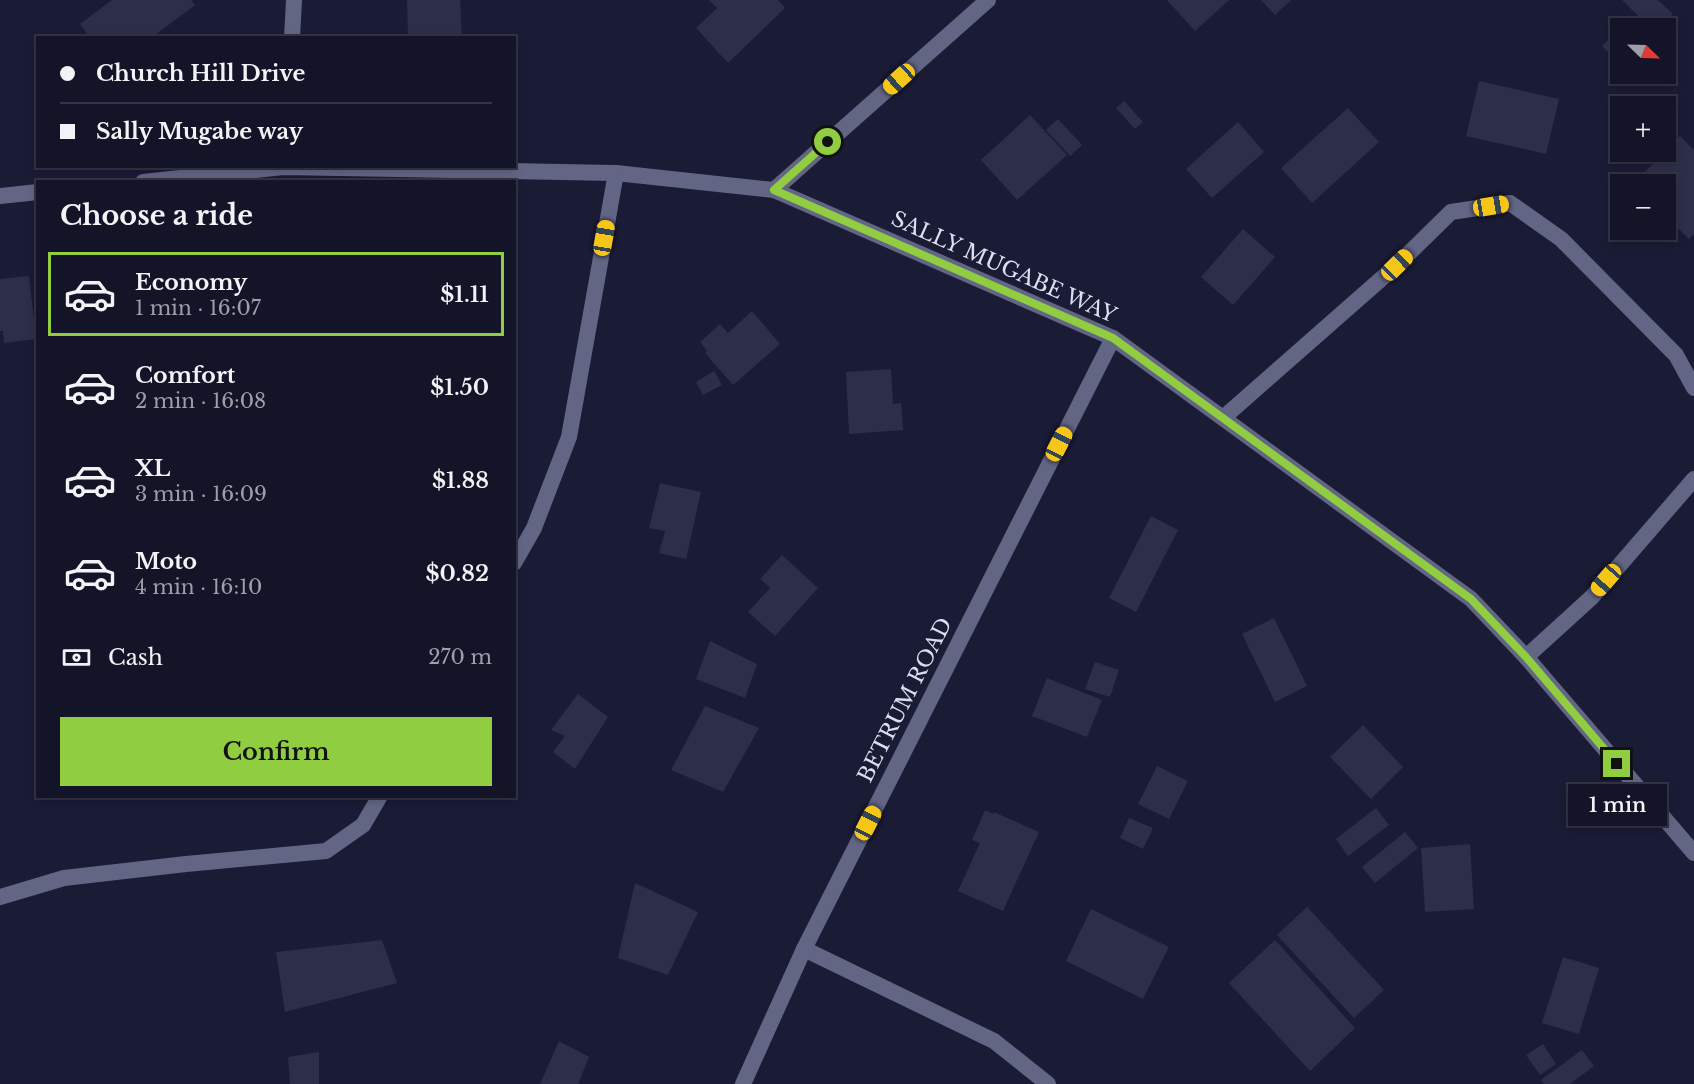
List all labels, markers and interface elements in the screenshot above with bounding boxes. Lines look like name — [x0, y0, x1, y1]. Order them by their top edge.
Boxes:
north arrow — [1610, 18, 1676, 84]
map controls — [1610, 18, 1676, 240]
text: Church Hill Drive — [96, 60, 305, 87]
car — [880, 60, 918, 98]
button: + — [1610, 96, 1676, 162]
text: Sally Mugabe way — [96, 118, 303, 145]
route start — [814, 128, 841, 155]
button: − — [1610, 174, 1676, 240]
car — [1472, 194, 1510, 218]
text: Choose a ride — [60, 199, 253, 232]
street label: SALLY MUGABE WAY — [887, 206, 1121, 329]
car — [592, 219, 616, 257]
car — [1378, 246, 1416, 284]
icon: car — [63, 267, 117, 321]
text: Economy — [135, 269, 247, 296]
text: $1.11 — [440, 281, 489, 308]
text: 1 min · 16:07 — [135, 296, 261, 320]
icon: car — [63, 360, 117, 414]
text: Comfort — [135, 362, 235, 389]
text: $1.50 — [430, 374, 489, 401]
text: 2 min · 16:08 — [135, 389, 266, 413]
car — [1043, 424, 1075, 464]
icon: car — [63, 453, 117, 507]
text: XL — [135, 455, 170, 482]
text: $1.88 — [432, 467, 489, 494]
text: 3 min · 16:09 — [135, 482, 267, 506]
icon: car — [63, 546, 117, 600]
text: Moto — [135, 548, 197, 575]
text: $0.82 — [425, 560, 489, 587]
car — [1587, 561, 1625, 599]
text: 4 min · 16:10 — [135, 575, 262, 599]
street label: BETRUM ROAD — [852, 613, 958, 787]
icon: cash — [60, 641, 93, 674]
text: Cash — [108, 644, 163, 671]
text: 270 m — [428, 645, 492, 669]
button: Confirm — [60, 717, 492, 786]
route end — [1603, 750, 1630, 777]
callout: 1 min — [1568, 785, 1666, 827]
text: 1 min — [1589, 793, 1646, 817]
car — [852, 803, 884, 843]

